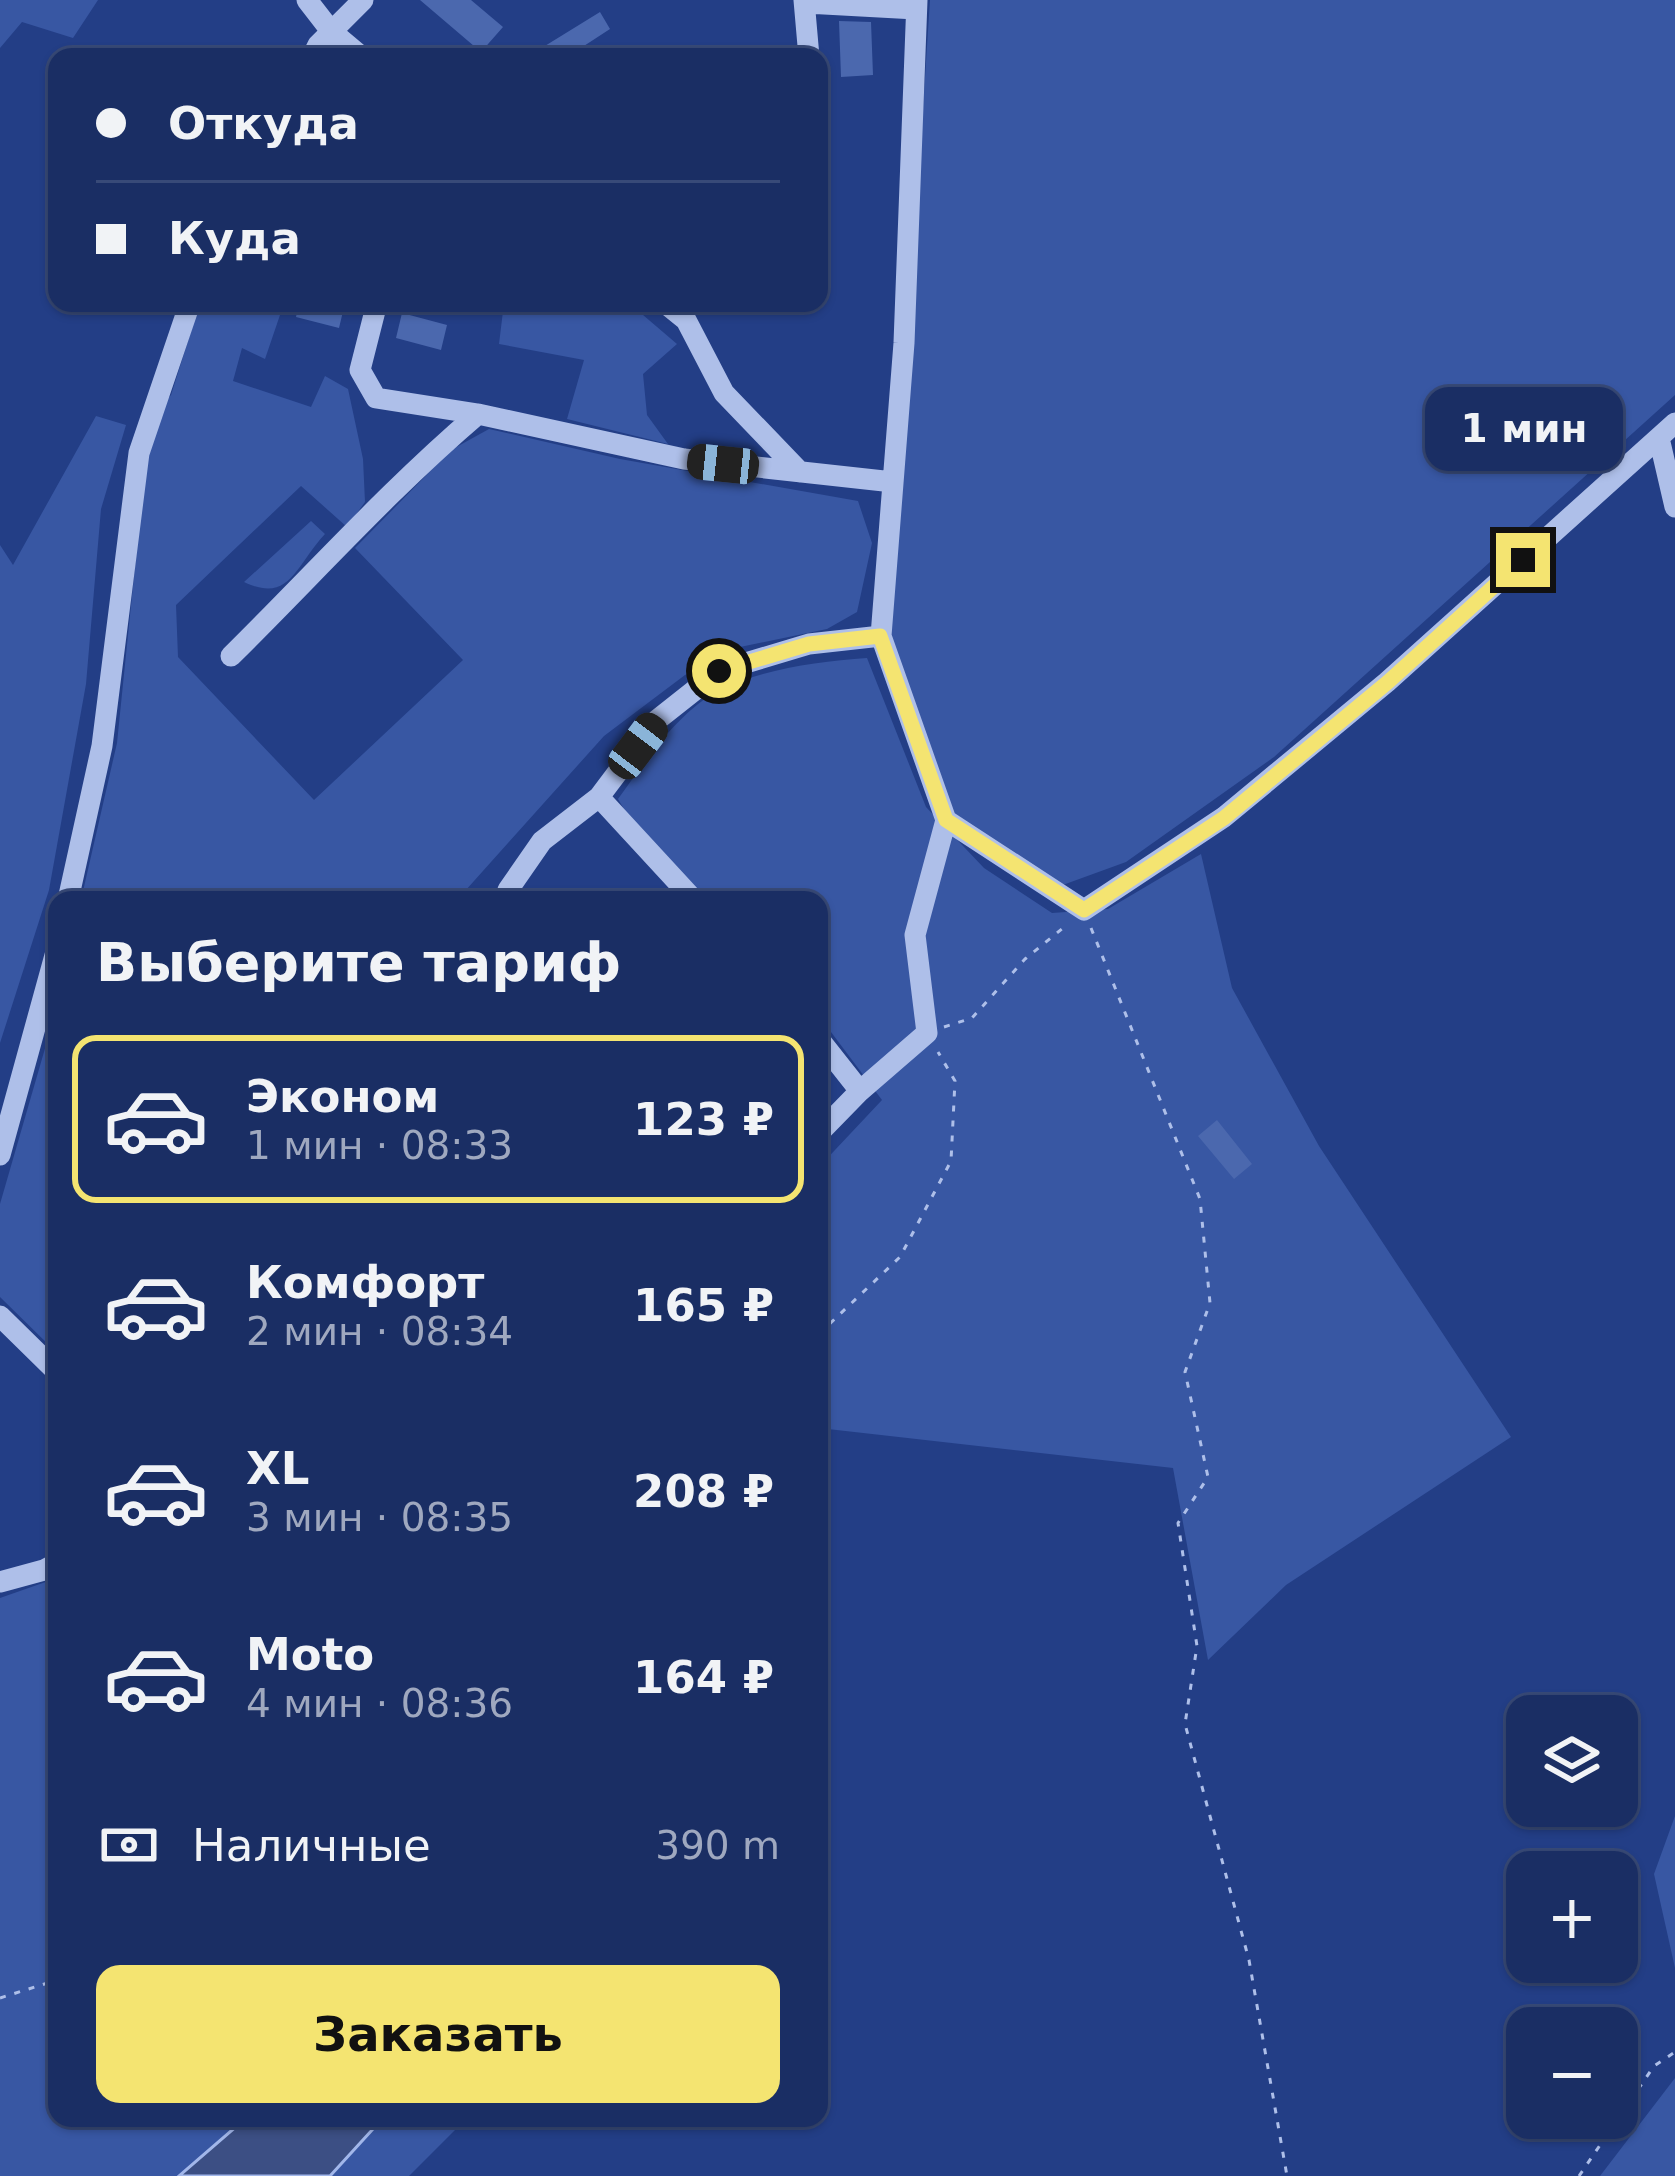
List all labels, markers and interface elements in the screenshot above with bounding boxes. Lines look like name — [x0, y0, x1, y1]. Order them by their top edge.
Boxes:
text: Откуда — [168, 97, 359, 150]
text: Куда — [168, 212, 301, 265]
callout: 1 мин — [1424, 386, 1622, 470]
text: 1 мин — [1461, 406, 1587, 451]
car — [685, 442, 761, 486]
route end — [1496, 533, 1550, 587]
route start — [692, 644, 746, 698]
car — [602, 706, 674, 786]
text: Выберите тариф — [96, 931, 621, 994]
icon: car — [102, 1065, 210, 1173]
text: Эконом — [246, 1070, 439, 1123]
text: 123 ₽ — [633, 1093, 774, 1146]
text: 1 мин · 08:33 — [246, 1123, 513, 1168]
icon: car — [102, 1251, 210, 1359]
text: Комфорт — [246, 1256, 484, 1309]
text: 165 ₽ — [633, 1279, 774, 1332]
text: 2 мин · 08:34 — [246, 1309, 513, 1354]
icon: car — [102, 1437, 210, 1545]
text: XL — [246, 1442, 309, 1495]
text: 208 ₽ — [633, 1465, 774, 1518]
text: 3 мин · 08:35 — [246, 1495, 513, 1540]
icon: car — [102, 1623, 210, 1731]
text: Moto — [246, 1628, 374, 1681]
text: 164 ₽ — [633, 1651, 774, 1704]
text: 4 мин · 08:36 — [246, 1681, 513, 1726]
map controls — [1506, 1695, 1638, 2139]
button: layers — [1506, 1695, 1638, 1827]
icon: cash — [96, 1812, 162, 1878]
text: Наличные — [192, 1819, 431, 1872]
text: 390 m — [655, 1823, 780, 1868]
button: + — [1506, 1851, 1638, 1983]
button: Заказать — [96, 1965, 780, 2103]
button: − — [1506, 2007, 1638, 2139]

